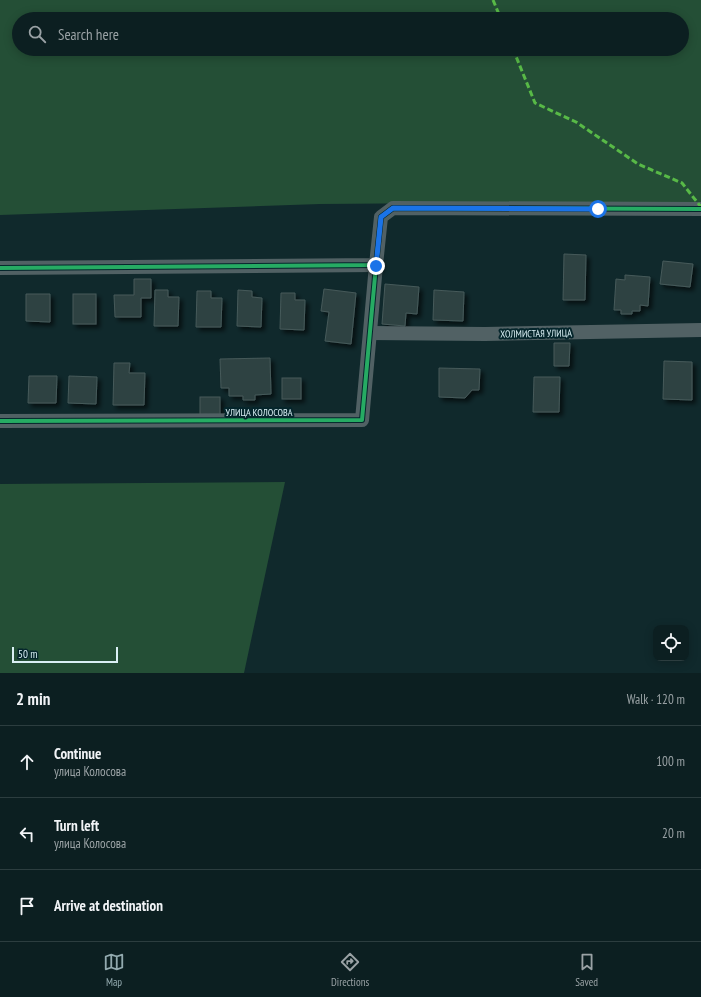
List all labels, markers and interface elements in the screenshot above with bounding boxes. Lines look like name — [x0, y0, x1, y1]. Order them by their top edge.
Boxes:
search box — [12, 12, 689, 56]
icon: search — [26, 23, 48, 45]
text: Search here — [58, 25, 119, 44]
route start — [589, 200, 607, 218]
route end — [367, 257, 385, 275]
street label: ХОЛМИСТАЯ УЛИЦА — [500, 326, 572, 341]
street label: УЛИЦА КОЛОСОВА — [226, 406, 293, 419]
map controls — [653, 625, 689, 661]
button: locate — [653, 625, 689, 661]
scale bar — [12, 645, 118, 664]
text: 50 m — [18, 647, 37, 661]
text: 2 min — [16, 688, 50, 710]
text: Walk · 120 m — [627, 691, 685, 708]
text: Continue — [54, 744, 101, 763]
icon: ahead — [16, 751, 38, 773]
text: 100 m — [656, 753, 685, 770]
text: улица Колосова — [54, 763, 126, 780]
text: Turn left — [54, 816, 99, 835]
icon: left — [16, 823, 38, 845]
text: 20 m — [662, 825, 685, 842]
text: улица Колосова — [54, 835, 126, 852]
icon: arrive — [16, 895, 38, 917]
text: Arrive at destination — [54, 896, 163, 915]
tab: Map — [103, 951, 125, 989]
tab: Directions — [331, 951, 369, 989]
tab: Saved — [575, 951, 598, 989]

